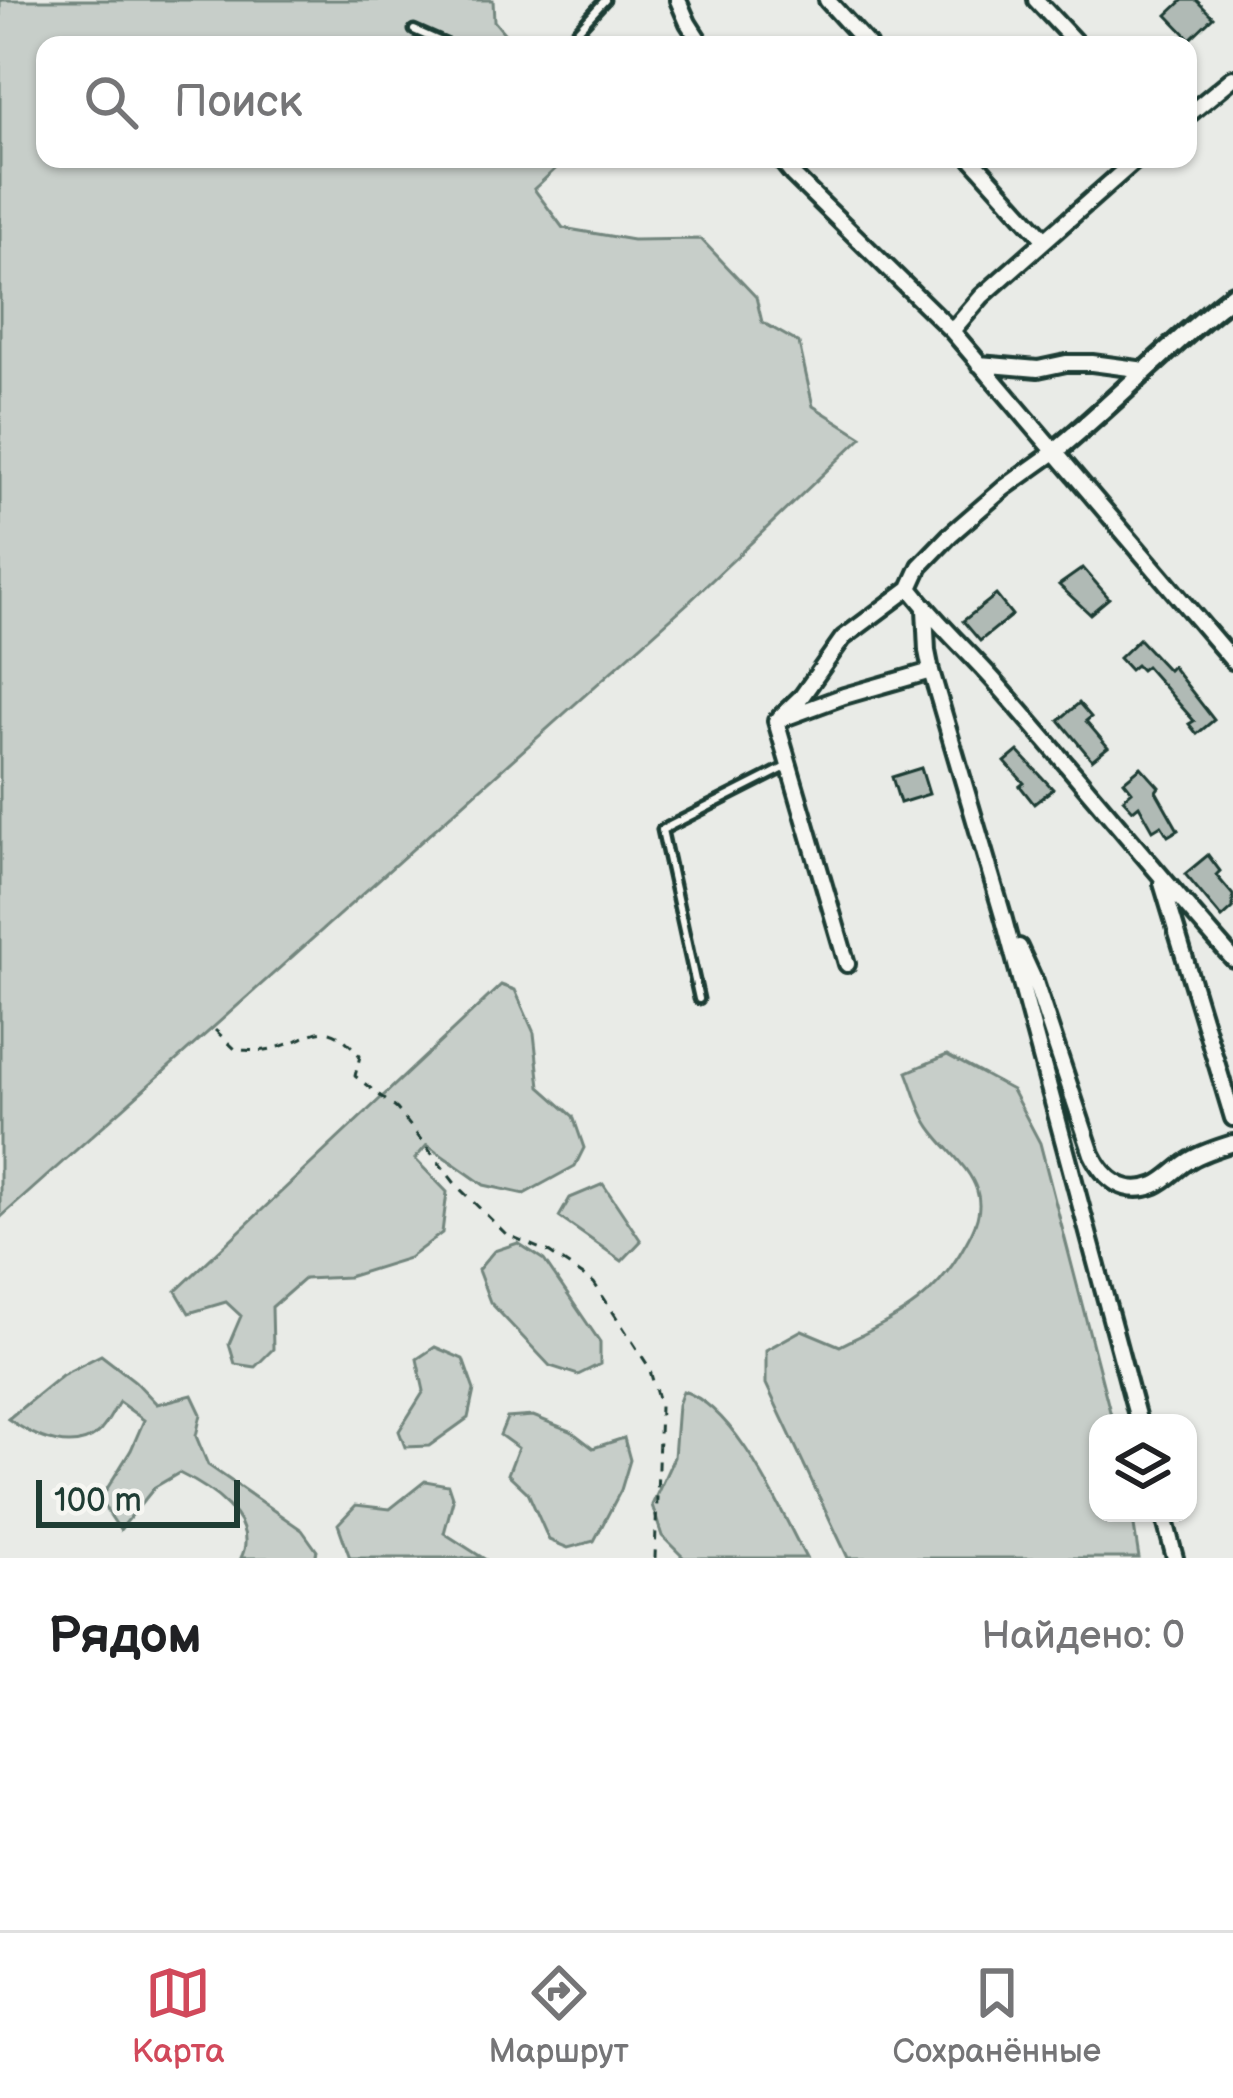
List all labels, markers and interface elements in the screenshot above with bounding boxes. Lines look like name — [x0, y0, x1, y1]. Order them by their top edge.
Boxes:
search box — [36, 36, 1197, 168]
icon: search — [78, 69, 144, 135]
text: Поиск — [174, 75, 302, 130]
map controls — [1089, 1414, 1197, 1522]
button: layers — [1089, 1414, 1197, 1522]
scale bar — [36, 1474, 240, 1527]
text: 100 m — [54, 1481, 142, 1521]
text: Рядом — [48, 1606, 202, 1667]
text: Найдено: 0 — [982, 1613, 1185, 1660]
tab: Карта — [132, 1960, 225, 2072]
tab: Маршрут — [489, 1960, 629, 2072]
tab: Сохранённые — [893, 1960, 1101, 2072]

